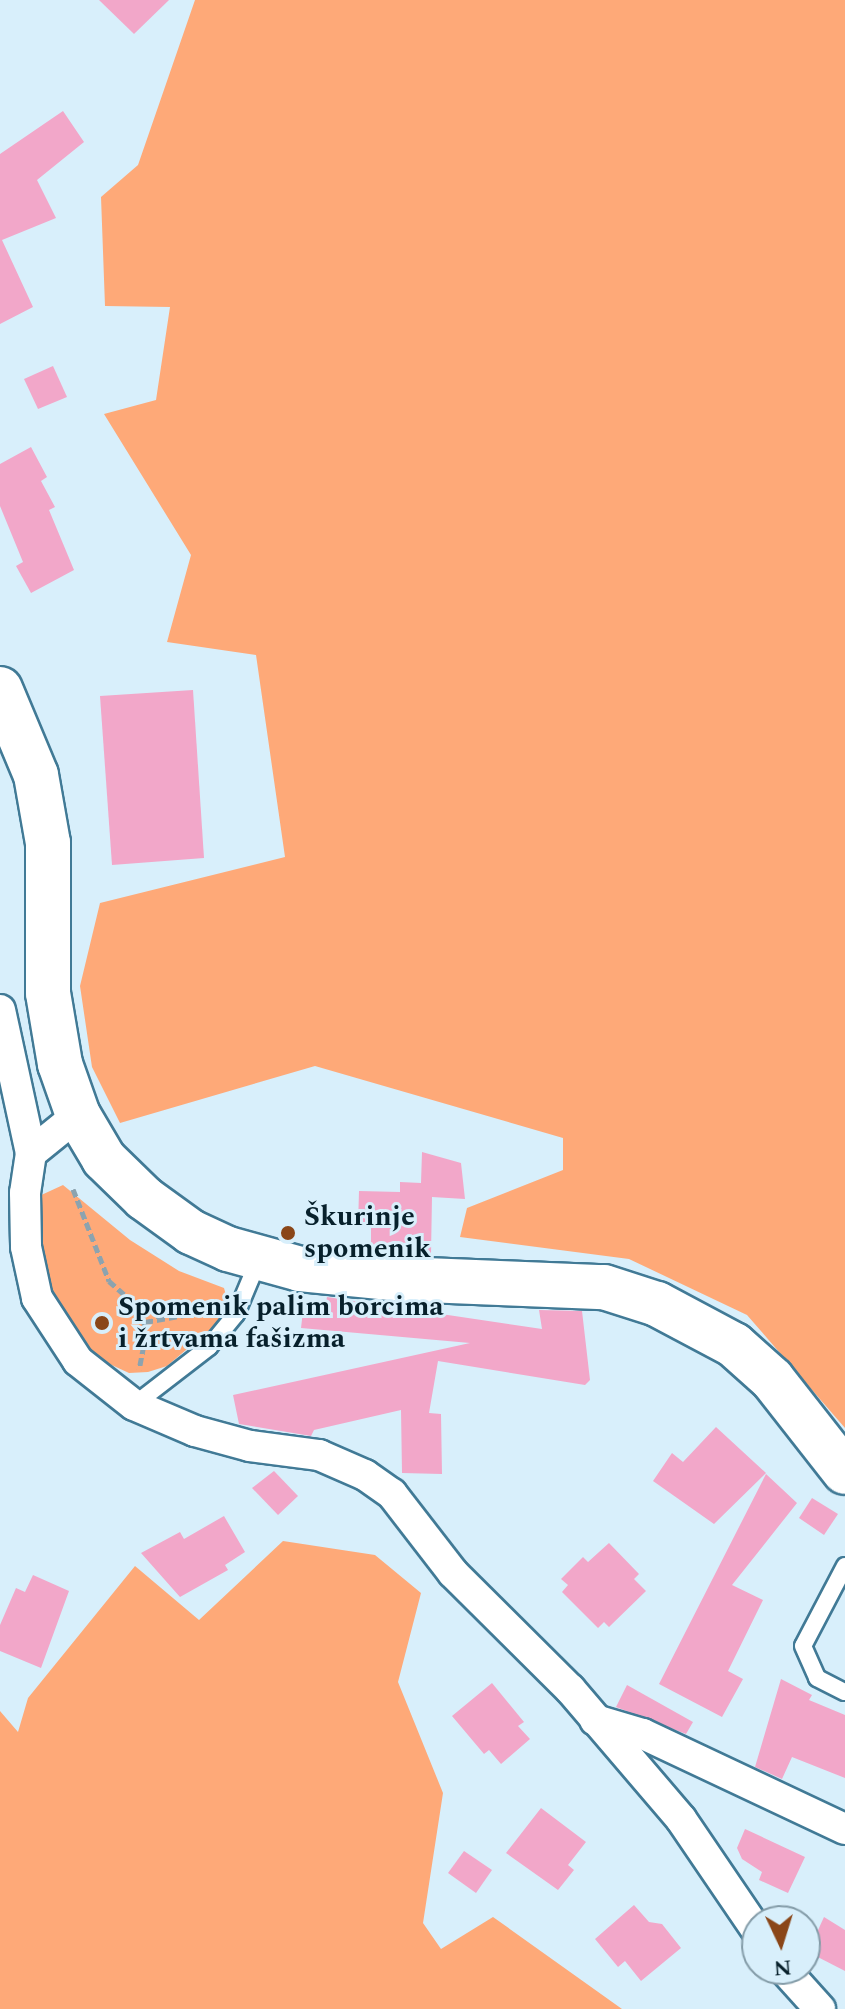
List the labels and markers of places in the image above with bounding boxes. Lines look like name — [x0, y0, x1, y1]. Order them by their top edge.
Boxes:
place label: Škurinje spomenik — [304, 1200, 431, 1266]
marker: Škurinje spomenik — [279, 1224, 297, 1242]
place label: Spomenik palim borcima i žrtvama fašizma — [118, 1290, 444, 1356]
marker: Spomenik palim borcima i žrtvama fašizma — [93, 1314, 111, 1332]

